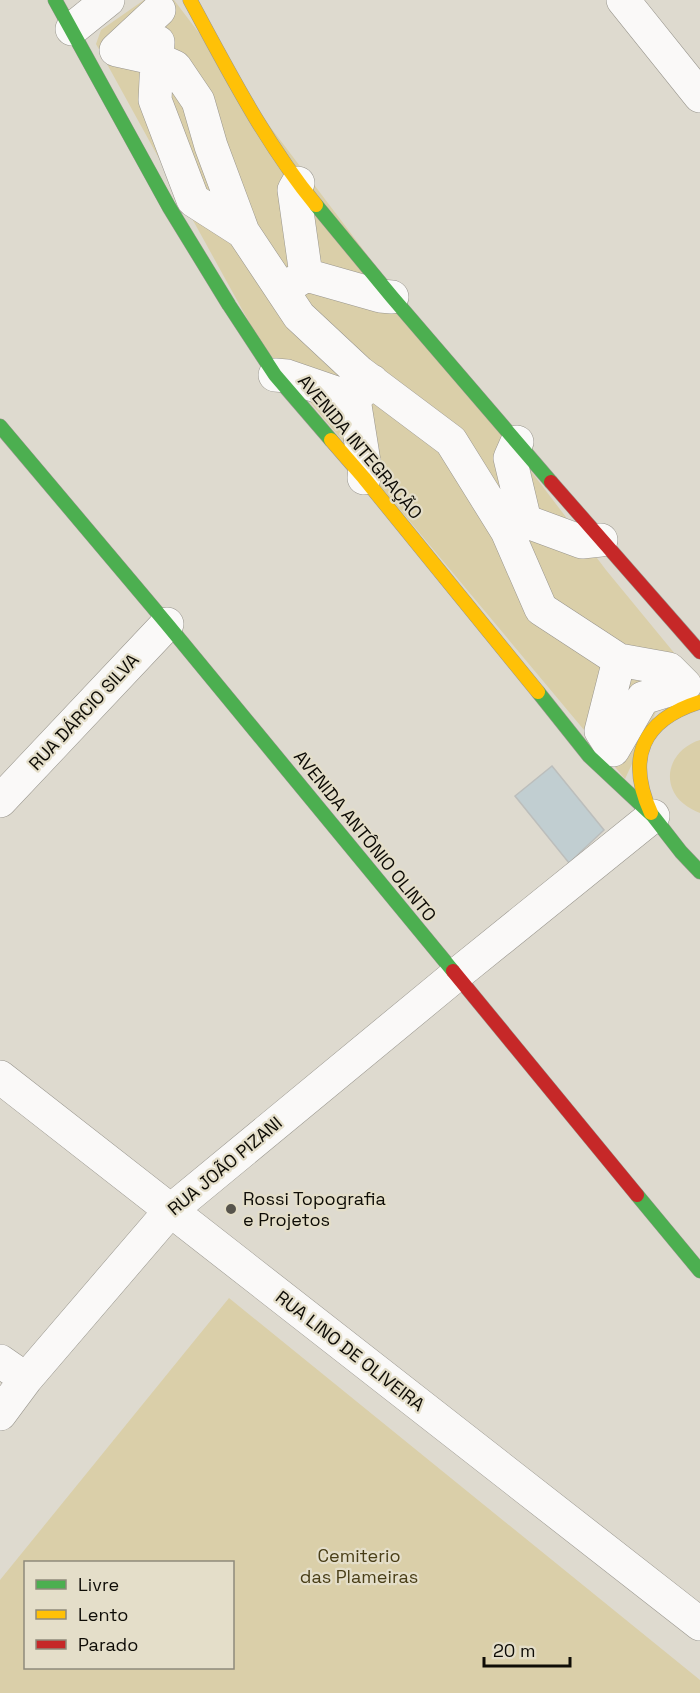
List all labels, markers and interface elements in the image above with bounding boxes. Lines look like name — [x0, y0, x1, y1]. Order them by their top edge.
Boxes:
street label: AVENIDA INTEGRAÇÃO — [293, 370, 428, 524]
street label: RUA DÁRCIO SILVA — [24, 648, 144, 775]
street label: AVENIDA ANTÔNIO OLINTO — [289, 745, 442, 926]
street label: RUA JOÃO PIZANI — [163, 1111, 287, 1220]
place label: Rossi Topografia e Projetos — [243, 1187, 386, 1231]
marker: Rossi Topografia e Projetos — [224, 1202, 238, 1216]
street label: RUA LINO DE OLIVEIRA — [271, 1285, 429, 1416]
park label: Cemiterio das Plameiras — [300, 1544, 418, 1588]
legend — [24, 1561, 234, 1669]
text: Livre — [78, 1573, 119, 1596]
text: Lento — [78, 1603, 128, 1626]
scale bar — [484, 1630, 570, 1668]
text: Parado — [78, 1633, 138, 1656]
text: 20 m — [493, 1639, 536, 1662]

